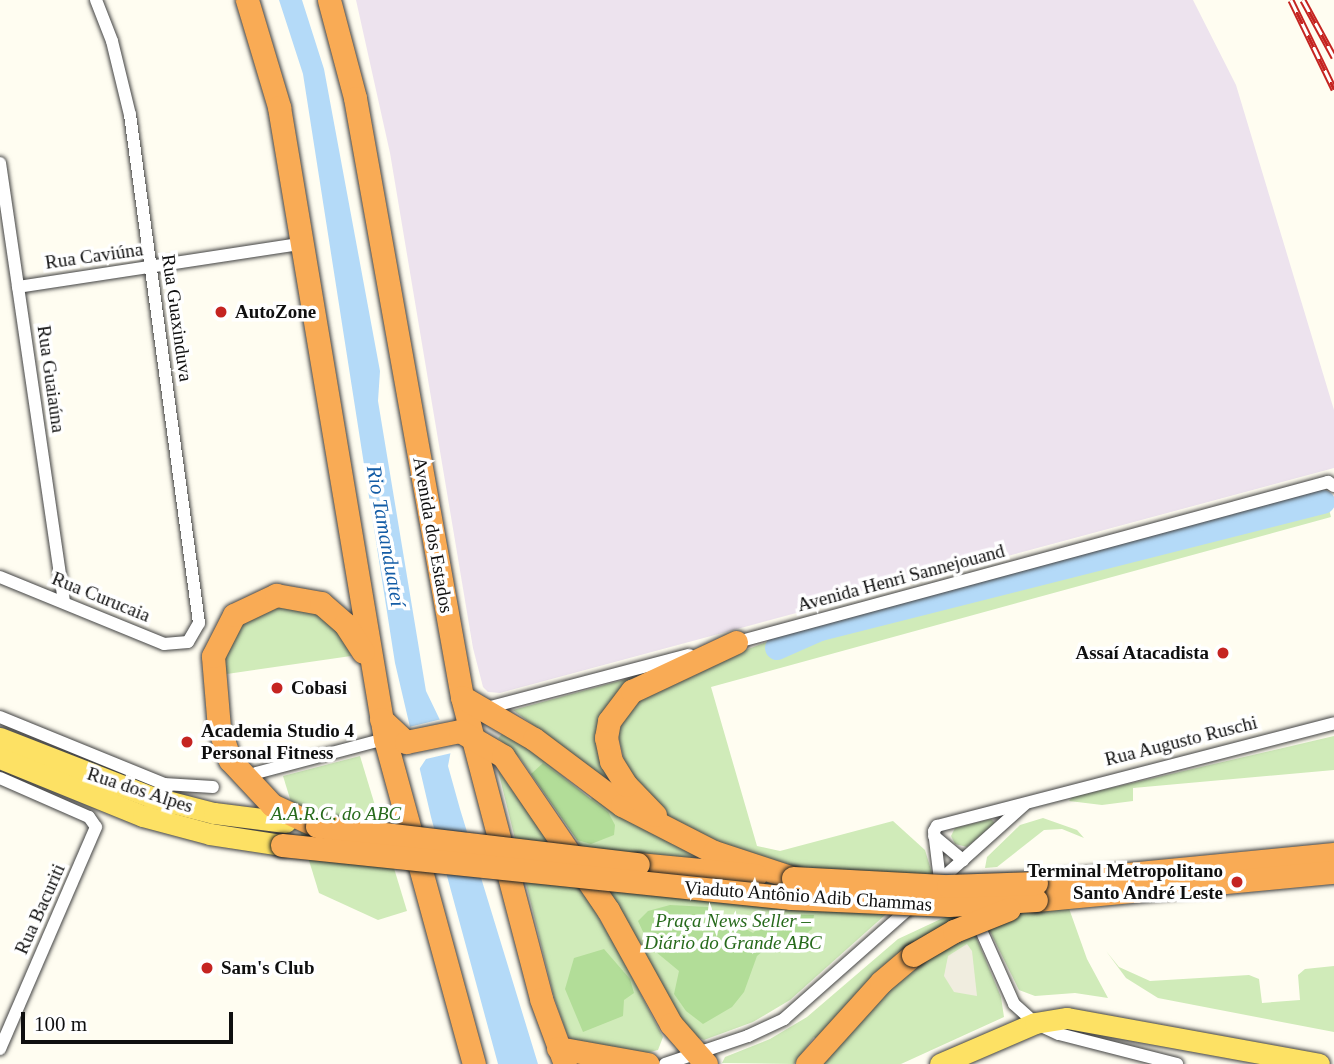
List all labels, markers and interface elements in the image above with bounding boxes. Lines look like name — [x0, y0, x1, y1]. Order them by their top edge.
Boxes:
street label: Rua Caviúna — [44, 238, 144, 274]
street label: Rua Guaxinduva — [157, 253, 197, 383]
place label: AutoZone — [235, 301, 316, 323]
marker: AutoZone — [213, 304, 229, 320]
street label: Rua Guaiaúna — [32, 324, 70, 434]
street label: Avenida dos Estados — [408, 455, 458, 615]
water label: Rio Tamanduateí — [361, 463, 411, 609]
street label: Avenida Henri Sannejouand — [795, 539, 1007, 617]
street label: Rua Curucaia — [49, 567, 153, 627]
place label: Assaí Atacadista — [1074, 642, 1209, 664]
marker: Assaí Atacadista — [1215, 645, 1231, 661]
place label: Cobasi — [291, 677, 347, 699]
marker: Cobasi — [269, 680, 285, 696]
street label: Rua Augusto Ruschi — [1102, 711, 1260, 771]
place label: Academia Studio 4 Personal Fitness — [201, 720, 354, 764]
marker: Academia Studio 4 Personal Fitness — [179, 734, 195, 750]
street label: Rua dos Alpes — [84, 762, 196, 818]
park label: A.A.R.C. do ABC — [271, 803, 401, 825]
street label: Rua Bacuriti — [10, 860, 70, 958]
place label: Terminal Metropolitano Santo André Leste — [1027, 860, 1223, 904]
marker: Terminal Metropolitano Santo André Leste — [1229, 874, 1245, 890]
street label: Viaduto Antônio Adib Chammas — [682, 876, 934, 916]
park label: Praça News Seller – Diário do Grande ABC — [644, 910, 822, 954]
place label: Sam's Club — [221, 957, 314, 979]
marker: Sam's Club — [199, 960, 215, 976]
scale bar — [24, 998, 236, 1042]
text: 100 m — [34, 1012, 87, 1036]

